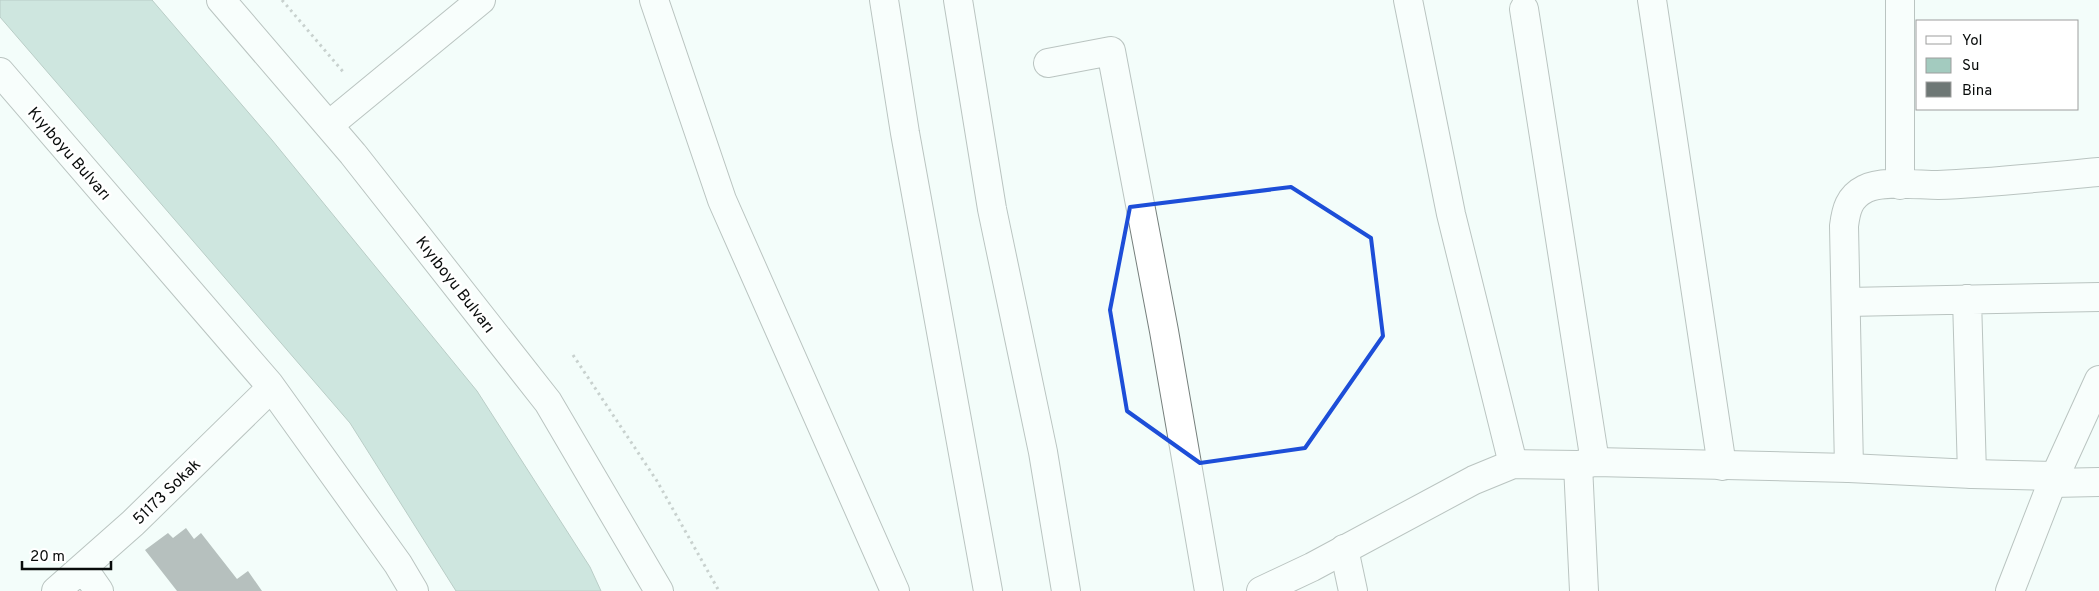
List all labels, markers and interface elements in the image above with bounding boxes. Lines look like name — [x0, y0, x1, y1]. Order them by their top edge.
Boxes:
legend — [1916, 20, 2079, 110]
text: Yol — [1962, 32, 1983, 51]
text: Su — [1962, 57, 1979, 76]
text: Bina — [1962, 82, 1992, 101]
street label: Kıyıboyu Bulvarı — [22, 104, 114, 205]
street label: Kıyıboyu Bulvarı — [410, 233, 498, 338]
street label: 51173 Sokak — [129, 455, 205, 530]
scale bar — [22, 538, 111, 570]
text: 20 m — [30, 548, 65, 567]

